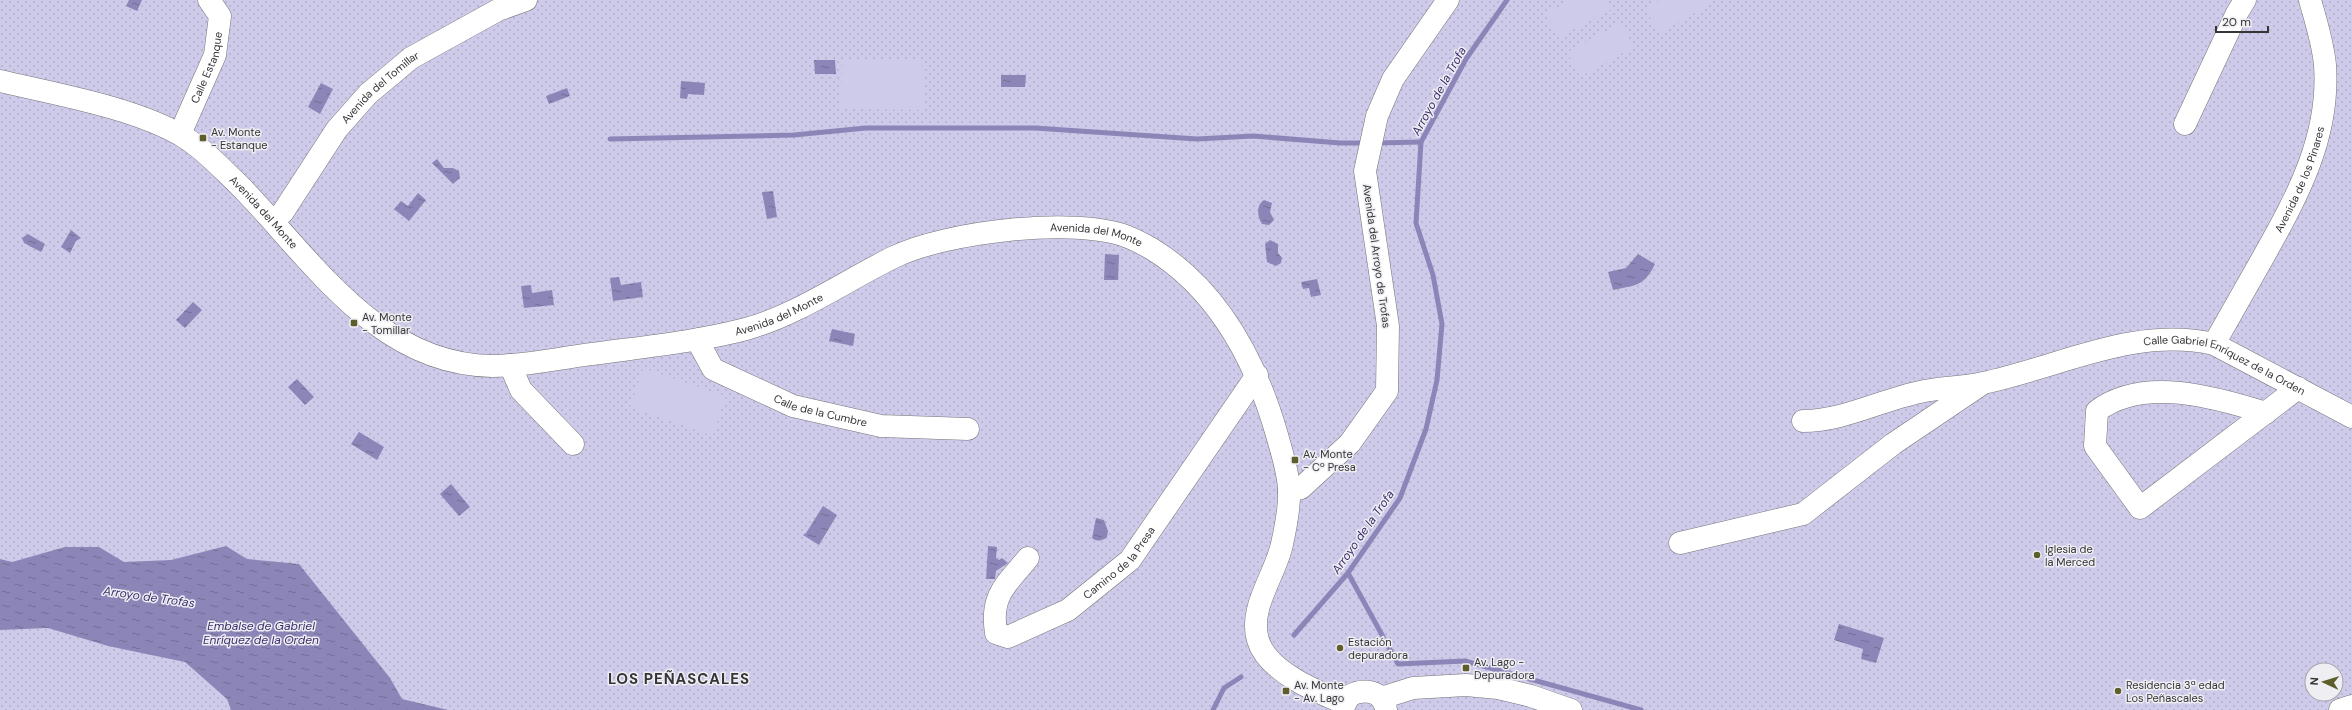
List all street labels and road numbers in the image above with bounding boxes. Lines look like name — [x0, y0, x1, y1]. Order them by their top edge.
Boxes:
street label: Calle Estanque — [187, 31, 225, 106]
street label: Avenida del Tomillar — [338, 48, 421, 126]
street label: Avenida de los Pinares — [2271, 125, 2327, 235]
street label: Avenida del Monte — [227, 173, 301, 252]
street label: Avenida del Arroyo de Trofas — [1360, 183, 1394, 329]
street label: Avenida del Monte — [1050, 220, 1145, 250]
street label: Avenida del Monte — [733, 290, 825, 339]
street label: Calle Gabriel Enríquez de la Orden — [2142, 332, 2308, 398]
street label: Calle de la Cumbre — [771, 391, 869, 430]
street label: Camino de la Presa — [1080, 524, 1158, 602]

